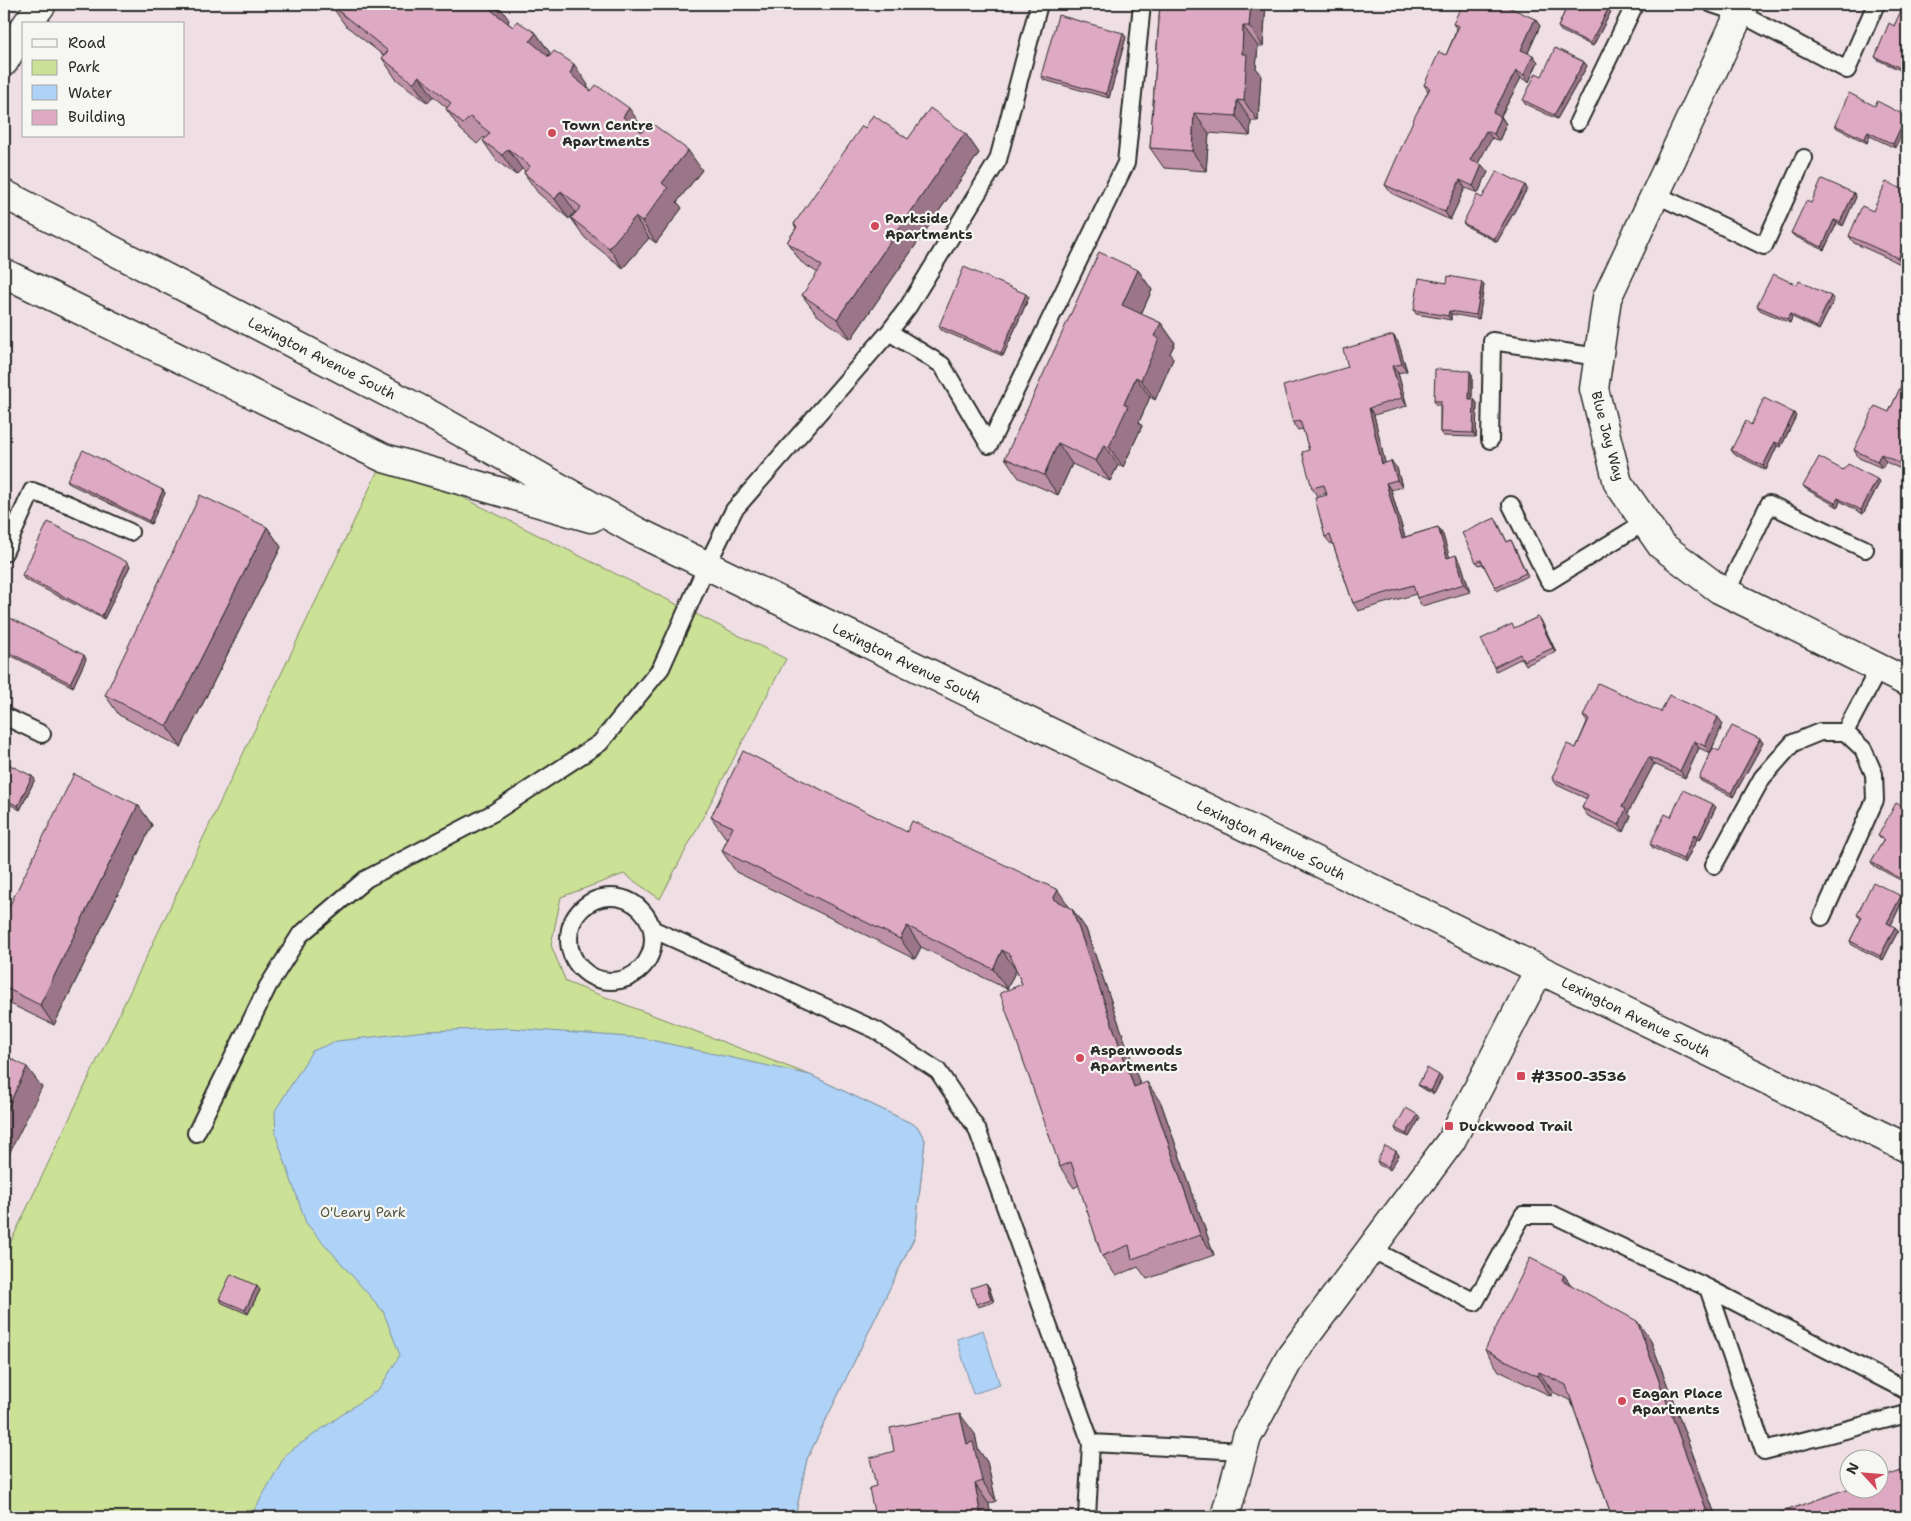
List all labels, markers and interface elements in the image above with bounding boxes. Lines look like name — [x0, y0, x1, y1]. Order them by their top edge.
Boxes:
legend — [22, 22, 185, 138]
text: Road — [68, 33, 106, 53]
text: Park — [68, 57, 100, 77]
text: Water — [68, 83, 112, 103]
text: Building — [68, 107, 125, 127]
place label: Town Centre Apartments — [562, 116, 653, 150]
marker: Town Centre Apartments — [546, 127, 558, 139]
place label: Parkside Apartments — [885, 209, 973, 243]
marker: Parkside Apartments — [869, 220, 881, 232]
street label: Lexington Avenue South — [245, 313, 399, 403]
street label: Blue Jay Way — [1587, 389, 1629, 483]
street label: Lexington Avenue South — [830, 619, 984, 707]
street label: Lexington Avenue South — [1194, 796, 1348, 884]
street label: Lexington Avenue South — [1559, 973, 1713, 1061]
place label: Aspenwoods Apartments — [1090, 1041, 1182, 1075]
marker: Aspenwoods Apartments — [1074, 1052, 1086, 1064]
place label: #3500-3536 — [1531, 1067, 1626, 1085]
marker: #3500-3536 — [1515, 1070, 1527, 1082]
place label: Duckwood Trail — [1459, 1117, 1573, 1135]
marker: Duckwood Trail — [1443, 1120, 1455, 1132]
park label: O'Leary Park — [320, 1203, 406, 1221]
place label: Eagan Place Apartments — [1632, 1384, 1723, 1418]
marker: Eagan Place Apartments — [1616, 1395, 1628, 1407]
north arrow — [1838, 1448, 1888, 1498]
text: N — [1842, 1459, 1863, 1477]

